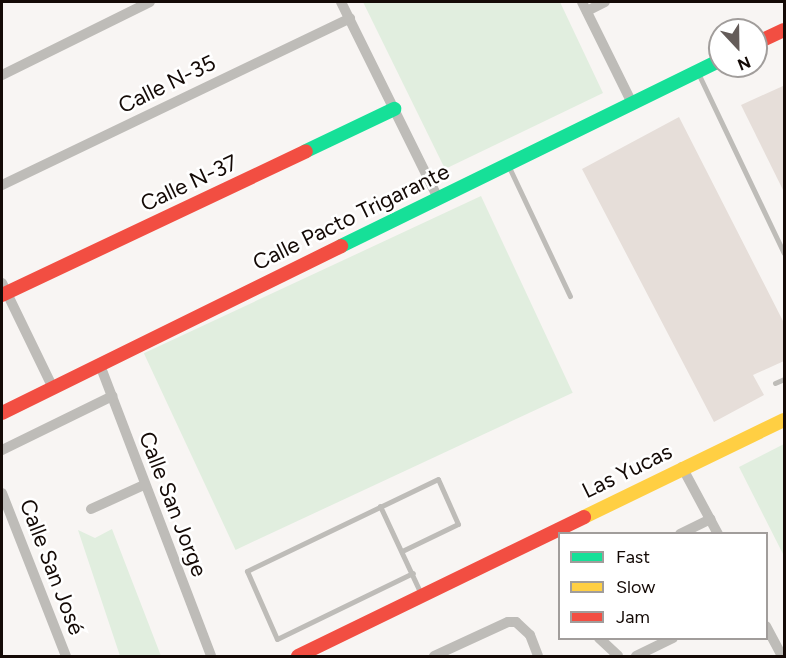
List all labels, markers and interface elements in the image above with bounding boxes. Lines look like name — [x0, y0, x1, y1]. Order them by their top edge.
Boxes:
north arrow — [708, 18, 768, 78]
street label: Calle N-35 — [114, 49, 220, 119]
text: N — [735, 52, 753, 74]
street label: Calle N-37 — [136, 149, 242, 217]
street label: Calle Pacto Trigarante — [248, 158, 454, 276]
street label: Calle San Jorge — [133, 428, 213, 580]
street label: Las Yucas — [578, 438, 676, 504]
street label: Calle San José — [14, 496, 90, 638]
legend — [558, 532, 768, 640]
text: Fast — [616, 546, 650, 568]
text: Slow — [616, 576, 655, 598]
text: Jam — [616, 606, 650, 628]

